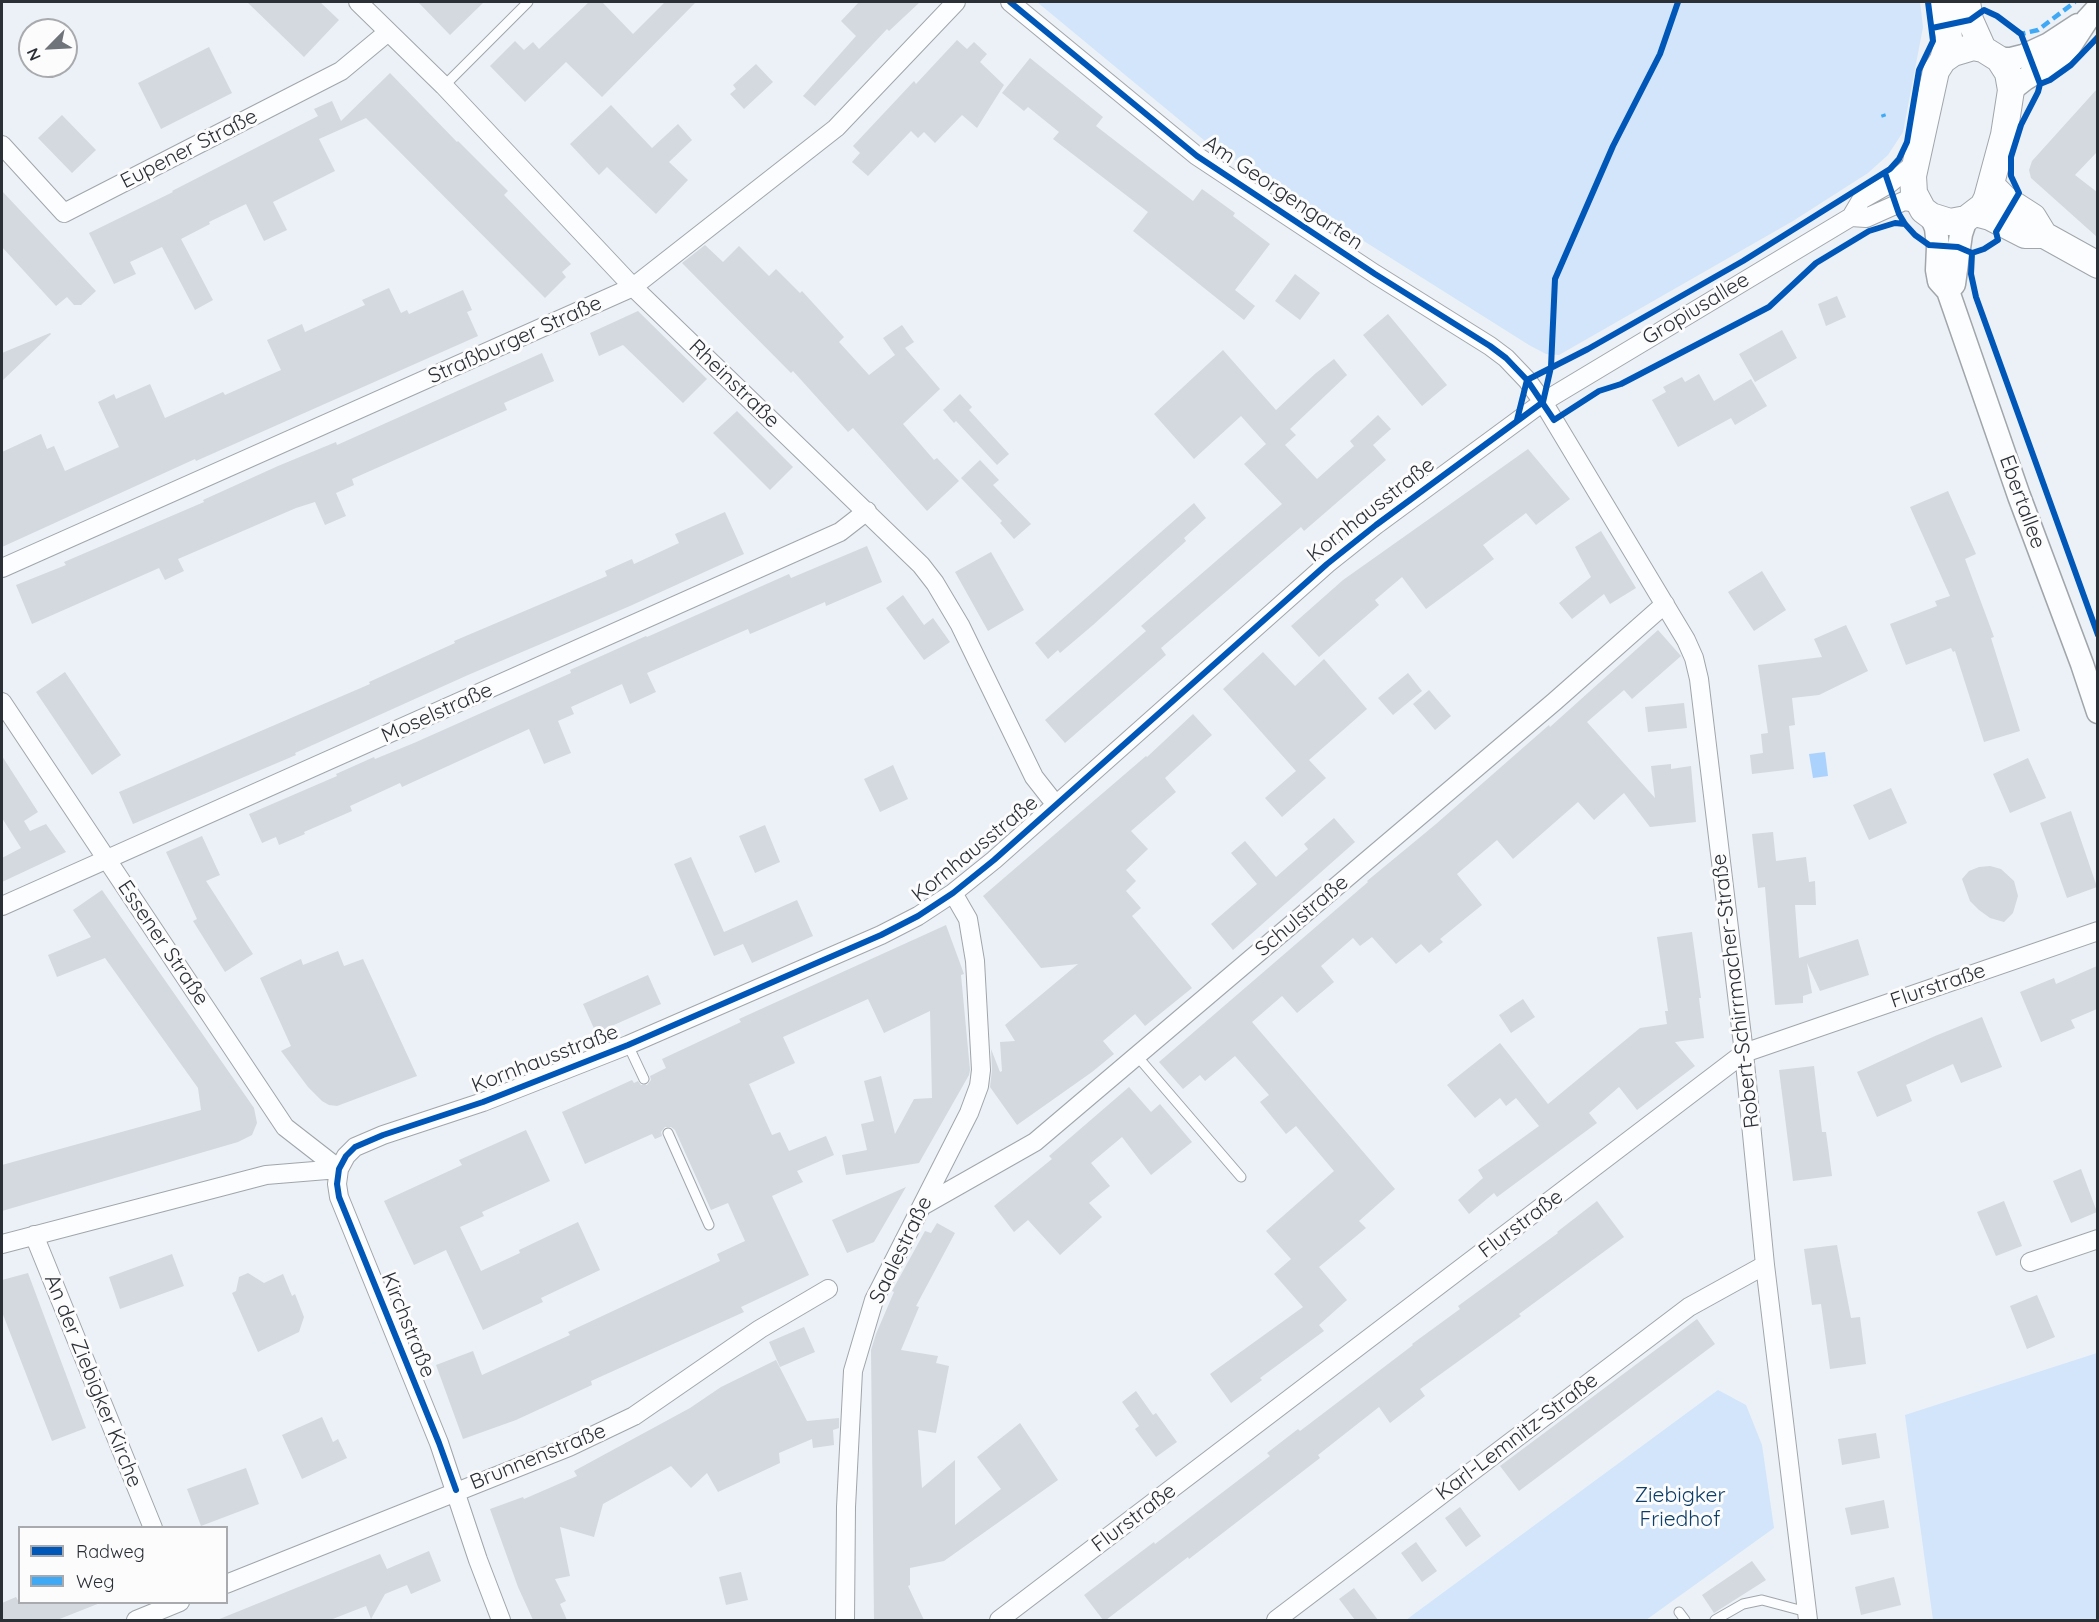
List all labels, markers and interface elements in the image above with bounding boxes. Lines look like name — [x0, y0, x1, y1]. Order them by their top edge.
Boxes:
north arrow — [18, 18, 78, 78]
text: N — [22, 45, 45, 64]
street label: Eupener Straße — [116, 104, 262, 194]
street label: Am Georgengarten — [1198, 130, 1368, 256]
street label: Gropiusallee — [1638, 267, 1754, 351]
street label: Straßburger Straße — [424, 290, 606, 390]
street label: Rheinstraße — [683, 334, 785, 434]
street label: Kornhausstraße — [1302, 452, 1440, 568]
street label: Ebertallee — [1993, 452, 2051, 552]
street label: Moselstraße — [378, 677, 496, 749]
street label: Kornhausstraße — [907, 790, 1043, 908]
street label: Robert-Schirrmacher-Straße — [1707, 852, 1765, 1130]
street label: Schulstraße — [1250, 870, 1354, 962]
street label: Essener Straße — [112, 876, 214, 1010]
street label: Flurstraße — [1887, 958, 1989, 1014]
street label: Kornhausstraße — [468, 1019, 622, 1099]
street label: Flurstraße — [1474, 1184, 1568, 1264]
street label: Saalestraße — [864, 1192, 938, 1308]
street label: Kirchstraße — [375, 1269, 441, 1381]
street label: An der Ziebigker Kirche — [39, 1271, 147, 1491]
street label: Karl-Lemnitz-Straße — [1431, 1368, 1603, 1506]
street label: Brunnenstraße — [466, 1418, 610, 1496]
street label: Flurstraße — [1087, 1478, 1181, 1558]
park label: Ziebigker Friedhof — [1635, 1483, 1725, 1533]
legend — [18, 1526, 228, 1604]
text: Radweg — [76, 1540, 145, 1563]
text: Weg — [76, 1570, 114, 1593]

